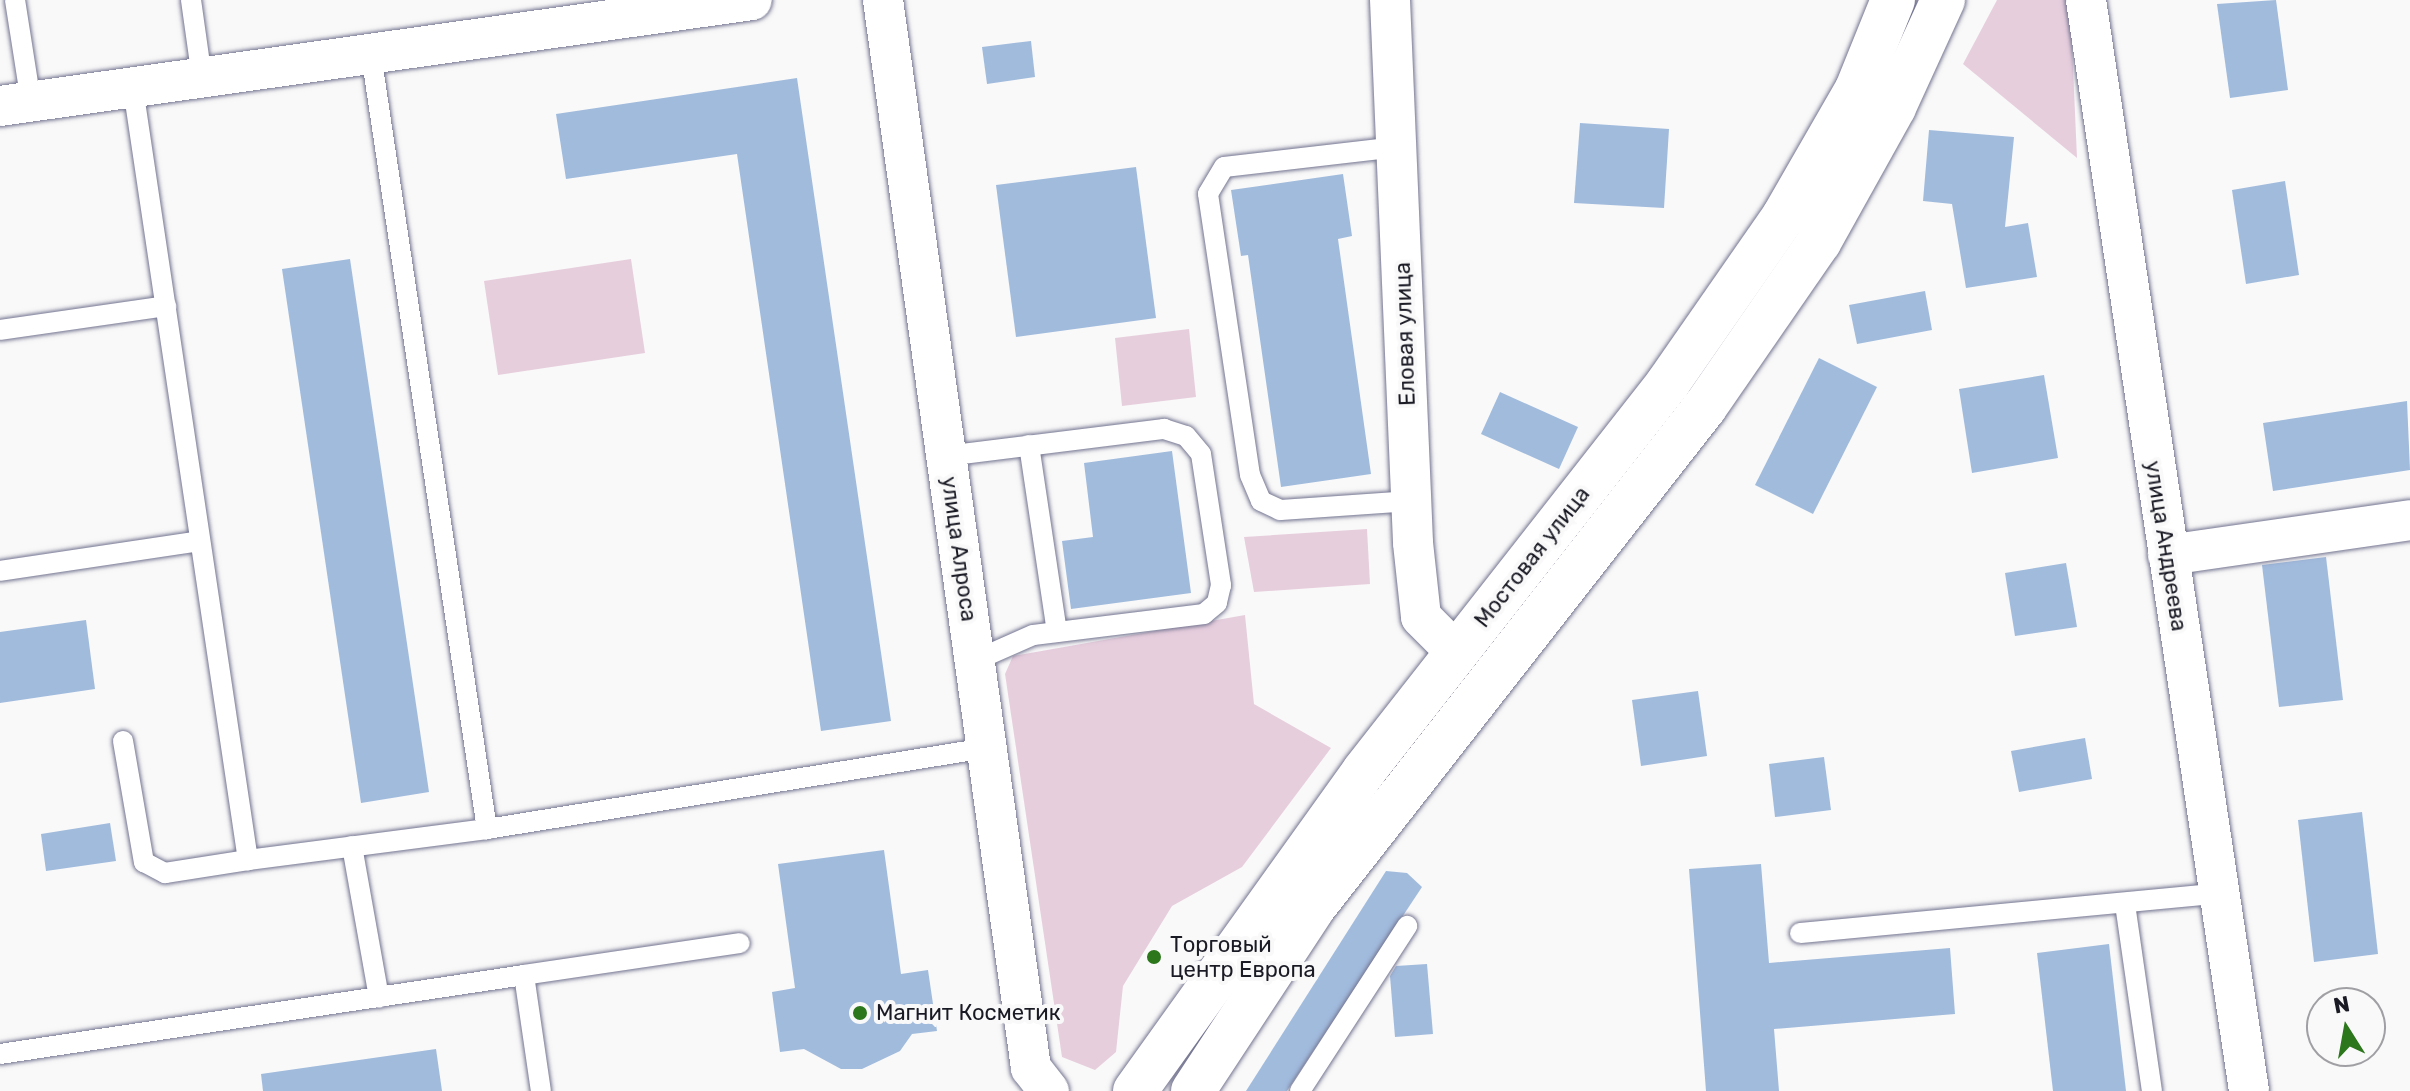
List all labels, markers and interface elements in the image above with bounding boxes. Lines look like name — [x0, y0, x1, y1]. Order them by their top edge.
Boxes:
street label: Еловая улица — [1389, 262, 1421, 406]
street label: улица Андреева — [2139, 459, 2193, 633]
street label: улица Алроса — [936, 475, 982, 623]
street label: Мостовая улица — [1469, 481, 1595, 633]
place label: Торговый центр Европа — [1170, 931, 1316, 982]
marker: Торговый центр Европа — [1145, 948, 1163, 966]
north arrow — [2306, 987, 2386, 1067]
text: N — [2331, 990, 2352, 1020]
place label: Магнит Косметик — [876, 1000, 1061, 1026]
marker: Магнит Косметик — [851, 1004, 869, 1022]

